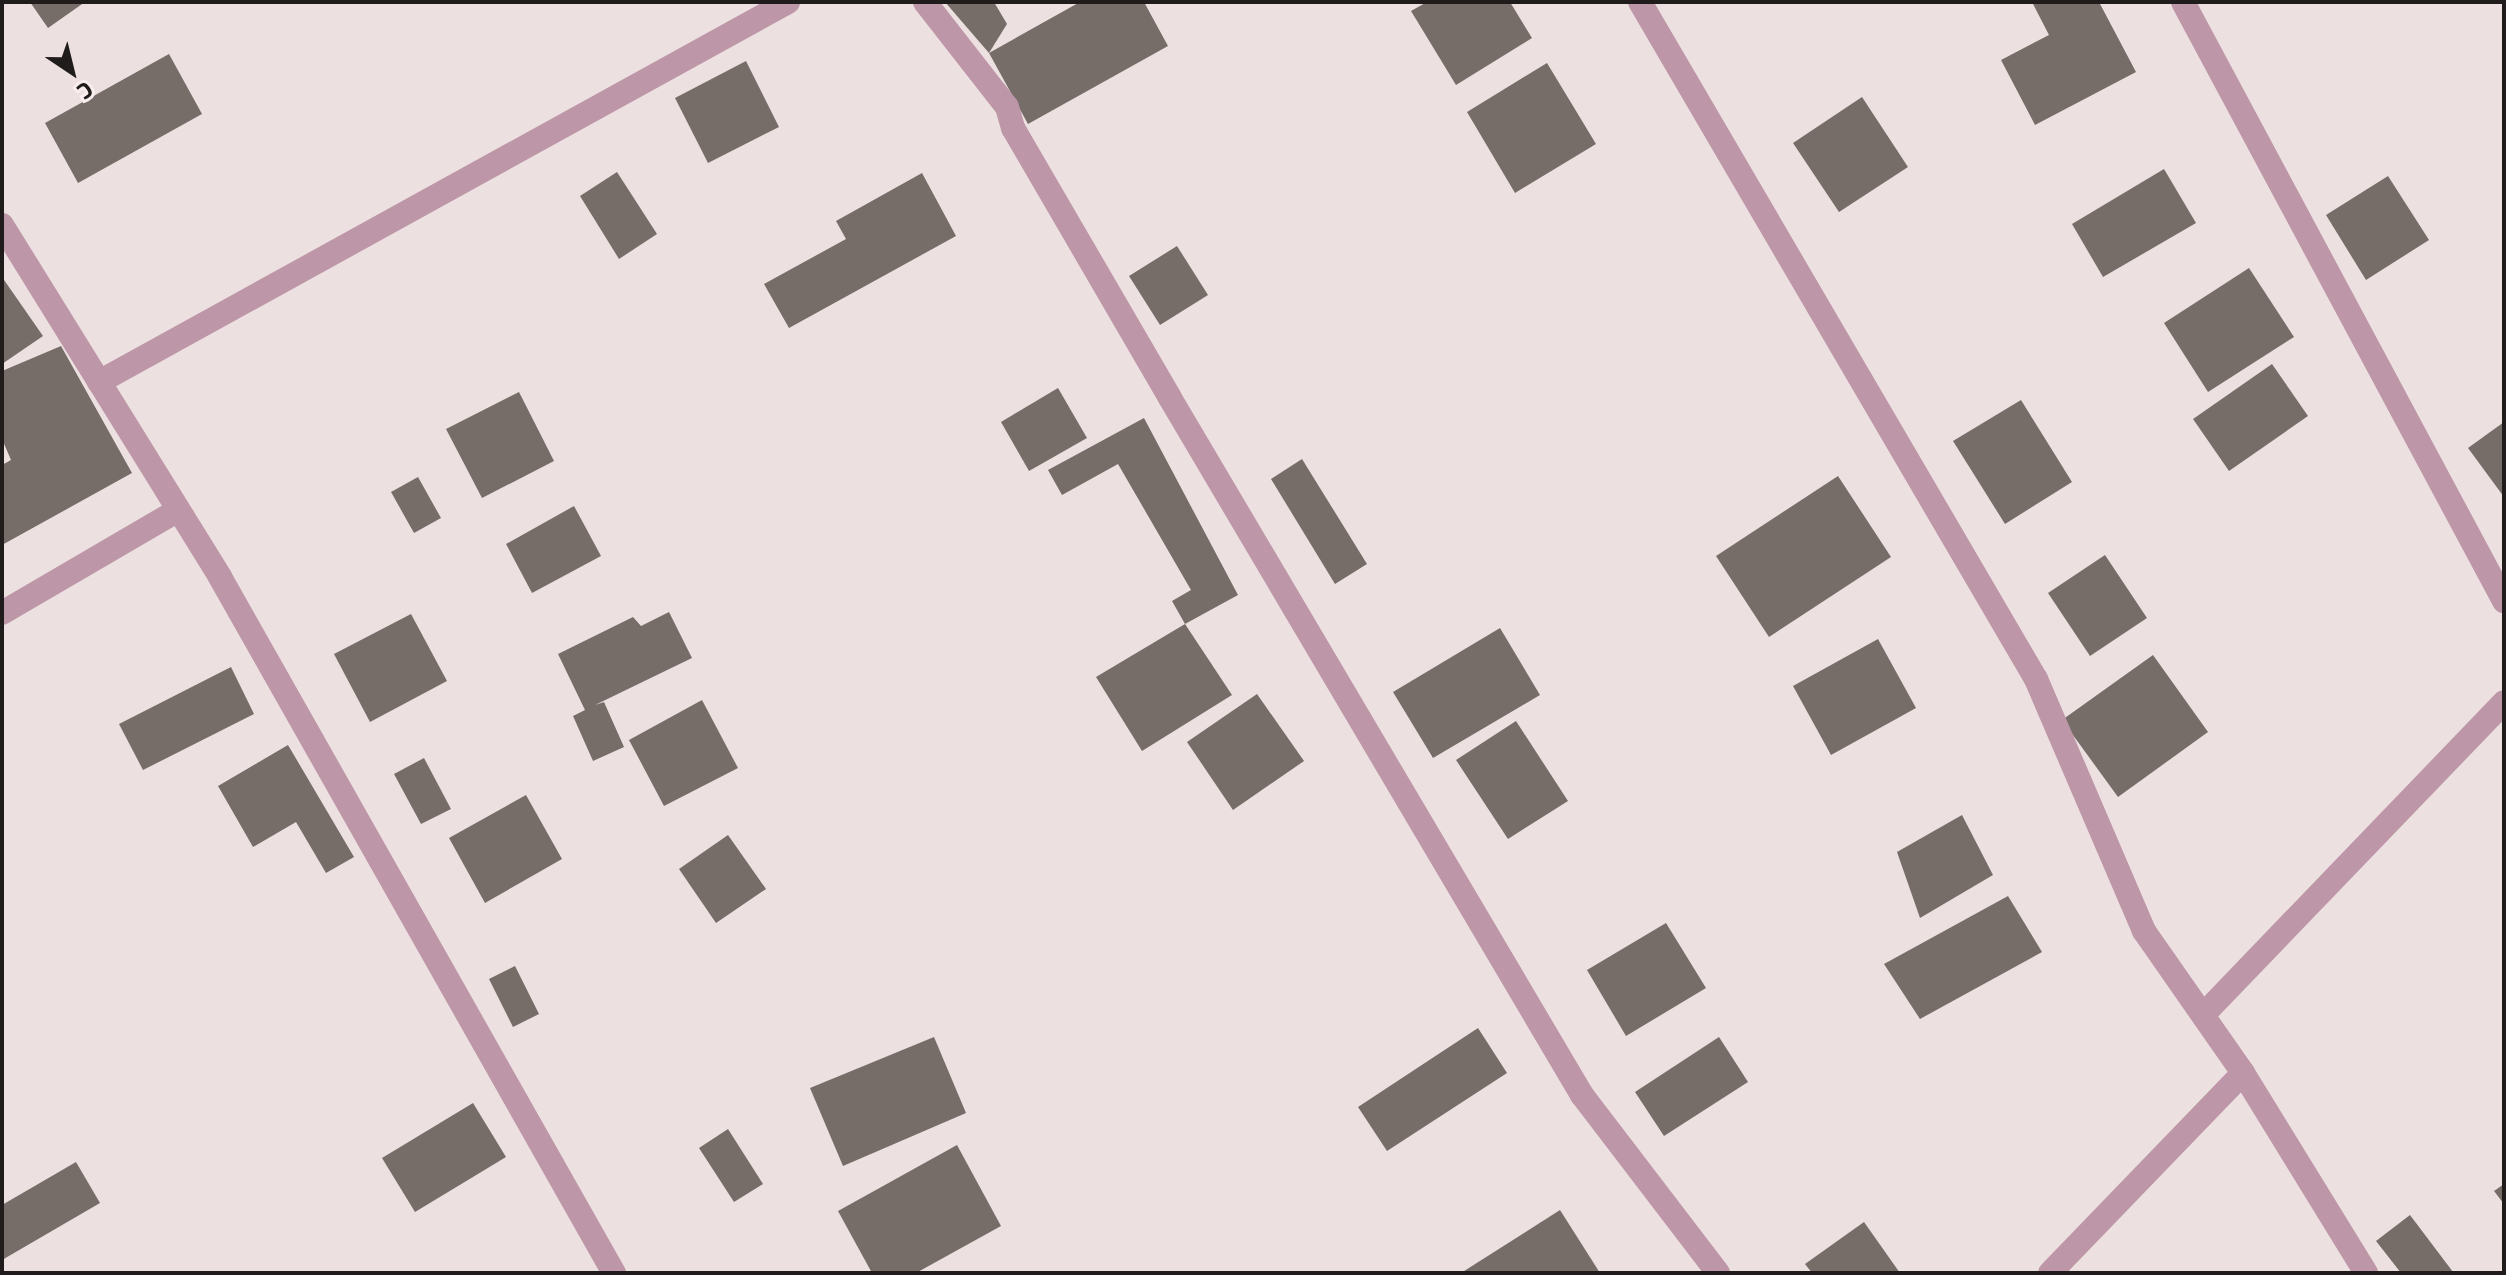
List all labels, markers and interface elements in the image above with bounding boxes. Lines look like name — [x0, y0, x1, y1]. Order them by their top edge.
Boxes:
north arrow — [32, 32, 112, 112]
text: С — [73, 77, 99, 106]

